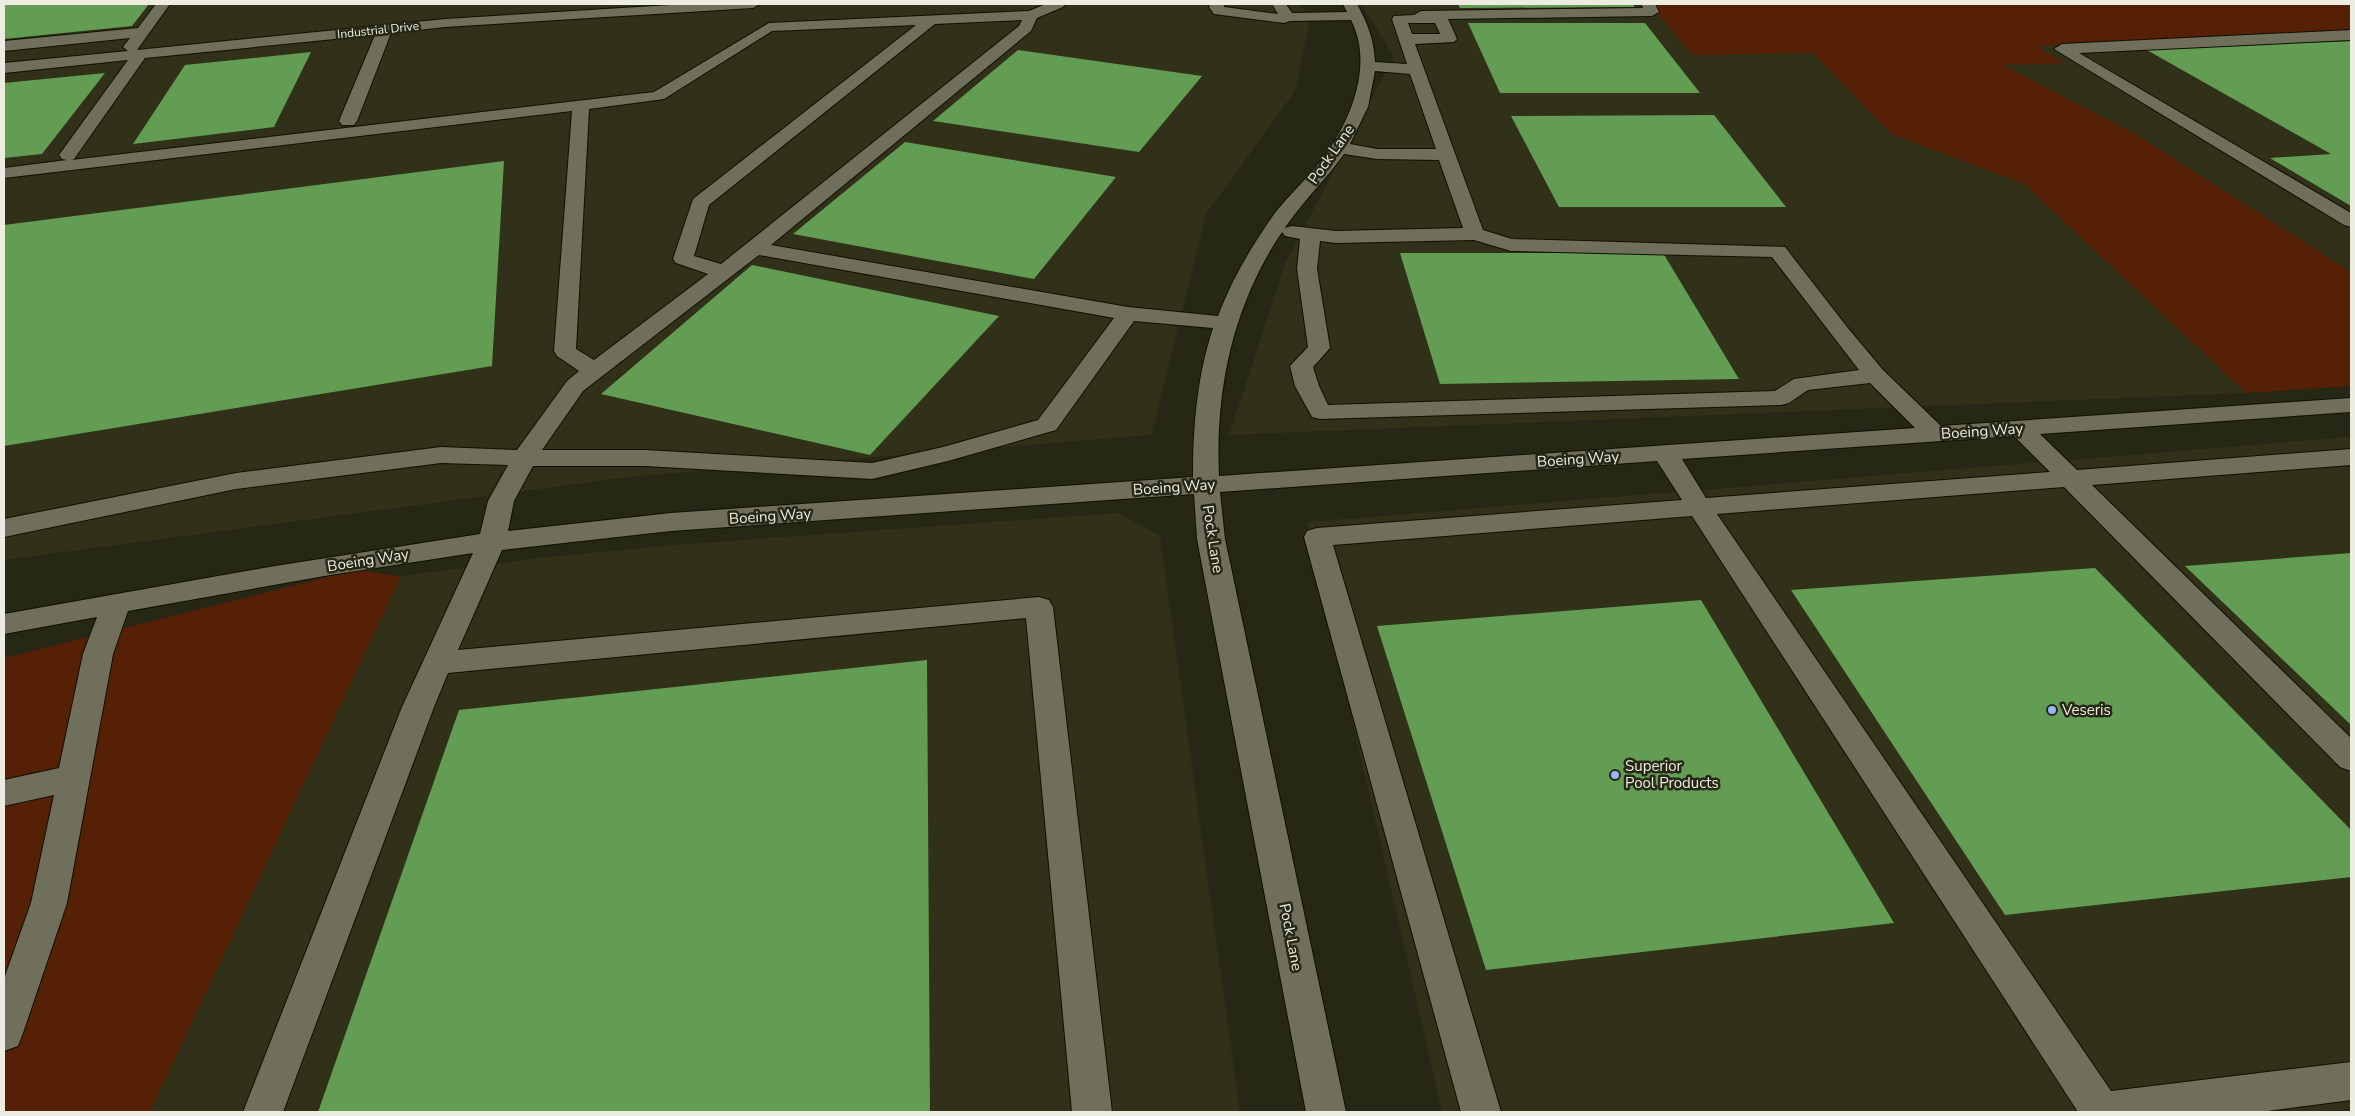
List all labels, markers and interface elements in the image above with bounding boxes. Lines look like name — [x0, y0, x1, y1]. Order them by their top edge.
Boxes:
street label: Industrial Drive — [336, 18, 420, 42]
street label: Pock Lane — [1303, 120, 1359, 188]
street label: Boeing Way — [1940, 418, 2024, 444]
street label: Boeing Way — [1536, 446, 1620, 472]
street label: Boeing Way — [1132, 474, 1216, 500]
street label: Boeing Way — [728, 503, 812, 529]
street label: Pock Lane — [1198, 504, 1228, 574]
street label: Boeing Way — [326, 544, 411, 576]
place label: Veseris — [2061, 700, 2111, 720]
marker: Veseris — [2046, 704, 2058, 716]
place label: Superior Pool Products — [1625, 756, 1719, 793]
marker: Superior Pool Products — [1609, 769, 1621, 781]
street label: Pock Lane — [1275, 902, 1307, 972]

